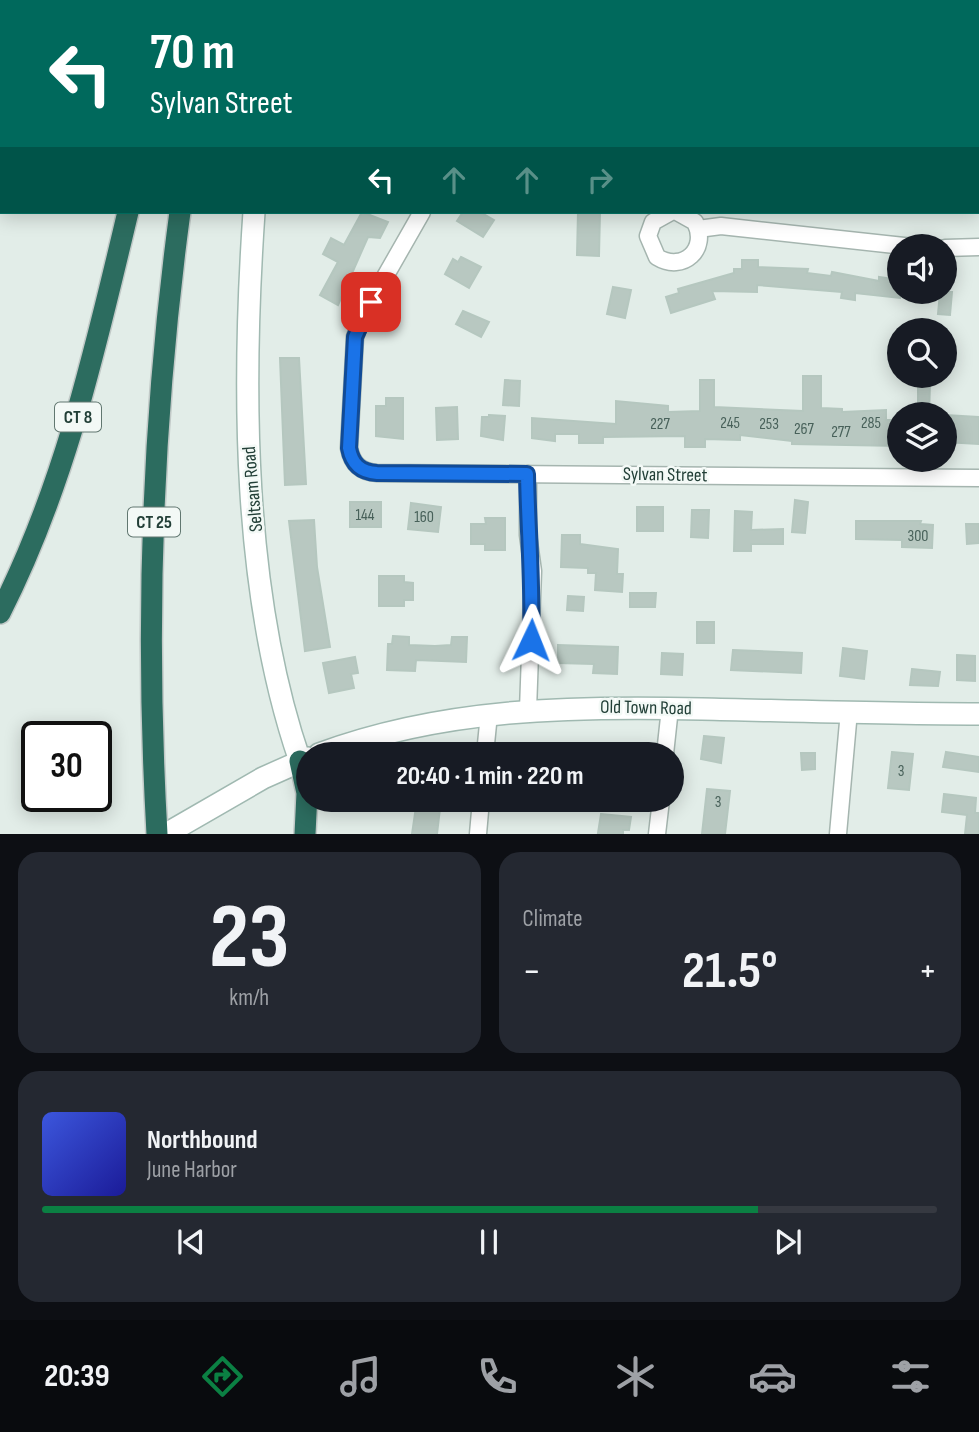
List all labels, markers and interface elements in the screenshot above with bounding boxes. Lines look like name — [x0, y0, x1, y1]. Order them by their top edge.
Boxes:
text: 70 m — [150, 24, 235, 83]
icon: left — [35, 28, 126, 119]
text: Sylvan Street — [150, 84, 292, 123]
icon: left — [362, 161, 400, 199]
icon: ahead — [435, 161, 473, 199]
icon: ahead — [508, 161, 546, 199]
icon: right — [581, 161, 619, 199]
map controls — [887, 234, 957, 472]
button: sound — [887, 234, 957, 304]
pin — [341, 272, 401, 332]
icon: arrive — [352, 283, 390, 321]
button: search — [887, 318, 957, 388]
road number: CT 8 — [55, 402, 101, 432]
button: layers — [887, 402, 957, 472]
house number: 245 — [720, 414, 740, 433]
house number: 285 — [861, 414, 881, 433]
house number: 227 — [650, 415, 670, 434]
house number: 253 — [759, 415, 779, 434]
house number: 267 — [794, 420, 815, 439]
house number: 277 — [831, 423, 851, 442]
street label: Seltsam Road — [238, 445, 268, 533]
street label: Sylvan Street — [623, 463, 708, 487]
house number: 144 — [355, 506, 375, 525]
road number: CT 25 — [128, 508, 180, 536]
house number: 160 — [414, 508, 434, 527]
house number: 300 — [908, 527, 928, 546]
position arrow — [494, 603, 568, 677]
street label: Old Town Road — [600, 696, 692, 720]
speed limit sign: 30 — [21, 721, 112, 812]
text: 20:40 · 1 min · 220 m — [396, 761, 584, 792]
house number: 3 — [898, 762, 904, 781]
house number: 3 — [715, 793, 721, 812]
text: 23 — [209, 884, 290, 993]
text: Climate — [523, 905, 582, 933]
text: 21.5° — [682, 940, 777, 1003]
text: − — [523, 949, 541, 994]
text: + — [918, 949, 937, 994]
text: km/h — [229, 984, 269, 1012]
text: Northbound — [147, 1125, 258, 1156]
text: June Harbor — [147, 1156, 237, 1184]
icon: previous — [172, 1223, 210, 1261]
icon: pause — [470, 1223, 508, 1261]
icon: next — [769, 1223, 807, 1261]
icon: directions — [198, 1352, 247, 1401]
icon: music — [336, 1352, 385, 1401]
icon: phone — [473, 1352, 522, 1401]
icon: climate — [611, 1352, 660, 1401]
icon: car — [748, 1352, 797, 1401]
icon: filters — [886, 1352, 935, 1401]
text: 20:39 — [44, 1357, 110, 1396]

